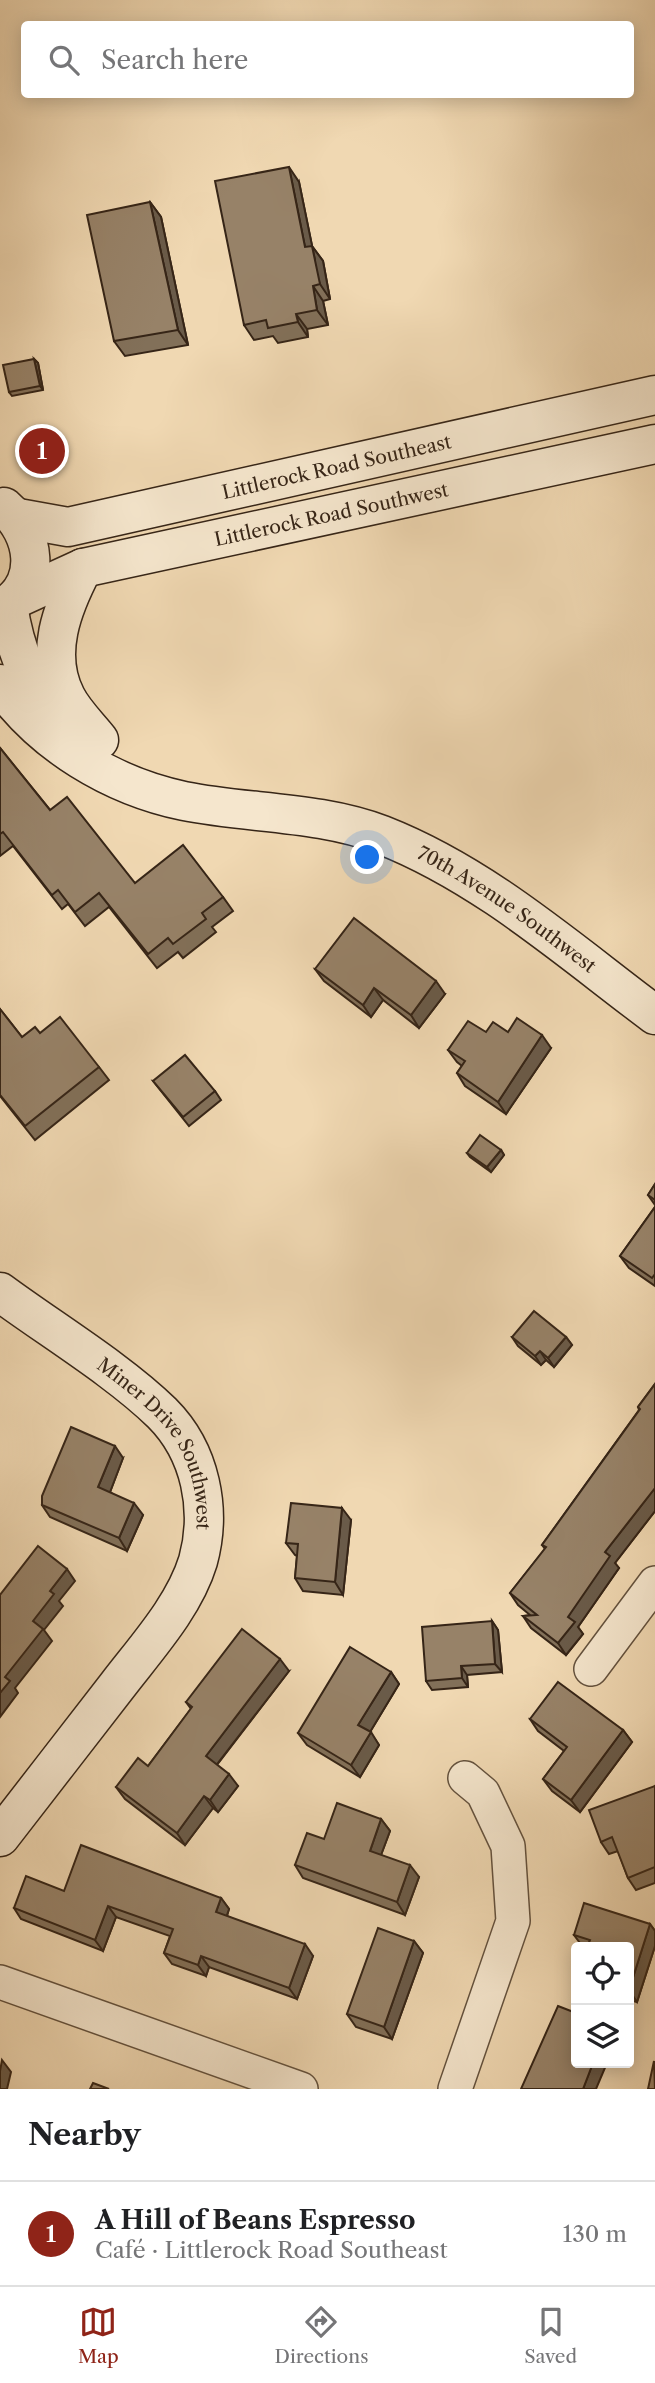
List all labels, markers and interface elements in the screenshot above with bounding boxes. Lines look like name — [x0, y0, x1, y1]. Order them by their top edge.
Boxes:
search box — [21, 21, 634, 98]
icon: search — [45, 41, 83, 79]
text: Search here — [101, 44, 248, 76]
pin: 1 — [19, 425, 65, 477]
street label: Littlerock Road Southeast — [220, 430, 453, 504]
street label: Littlerock Road Southwest — [212, 478, 451, 551]
your location — [350, 840, 384, 874]
street label: 70th Avenue Southwest — [414, 841, 601, 977]
street label: Miner Drive Southwest — [93, 1353, 215, 1531]
map controls — [571, 1942, 634, 2068]
button: locate — [571, 1942, 634, 2005]
button: layers — [571, 2005, 634, 2068]
text: Nearby — [28, 2116, 141, 2153]
text: A Hill of Beans Espresso — [95, 2204, 416, 2236]
text: 1 — [46, 2220, 56, 2248]
text: 130 m — [563, 2220, 627, 2248]
text: Café · Littlerock Road Southeast — [95, 2236, 448, 2264]
tab: Map — [78, 2303, 119, 2368]
tab: Directions — [275, 2303, 368, 2368]
tab: Saved — [524, 2303, 577, 2368]

